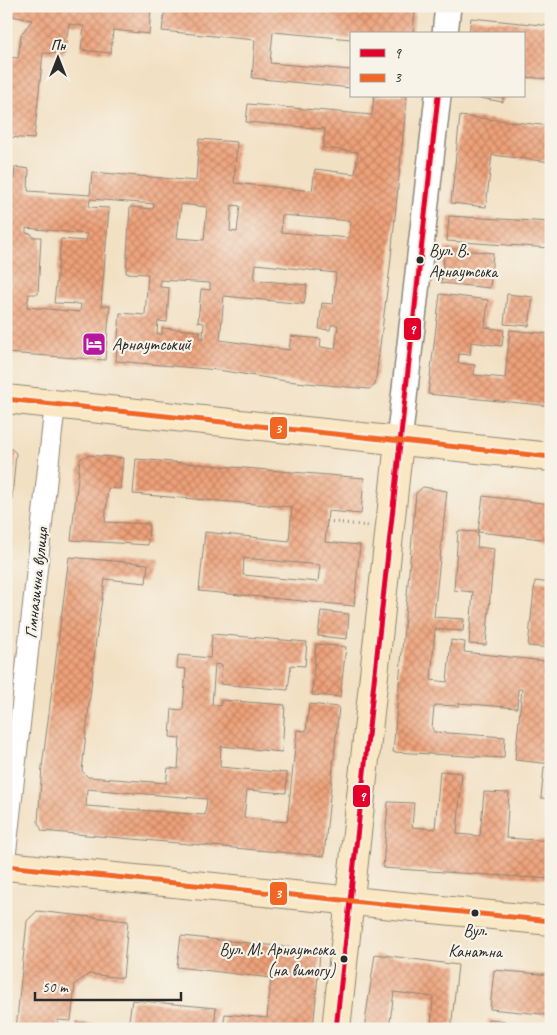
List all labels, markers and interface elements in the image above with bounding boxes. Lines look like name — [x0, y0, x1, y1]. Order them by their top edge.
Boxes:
north arrow — [32, 32, 82, 82]
legend — [350, 32, 524, 98]
text: Пн — [51, 37, 66, 54]
text: 9 — [394, 44, 402, 63]
text: 3 — [394, 68, 402, 87]
place label: Вул. В. Арнаутська — [429, 240, 499, 282]
marker: Вул. В. Арнаутська — [415, 255, 425, 265]
line badge: 9 — [403, 317, 422, 341]
text: 9 — [409, 321, 417, 338]
hotel icon: Арнаутський — [81, 331, 107, 357]
place label: Арнаутський — [112, 333, 192, 355]
line badge: 3 — [269, 416, 288, 440]
text: 3 — [275, 420, 283, 437]
street label: Гімназична вулиця — [19, 525, 53, 639]
line badge: 9 — [352, 784, 371, 808]
text: 9 — [359, 788, 367, 805]
line badge: 3 — [269, 881, 288, 906]
text: 3 — [275, 885, 283, 902]
marker: Вул. Канатна — [470, 908, 480, 918]
place label: Вул. Канатна — [448, 920, 504, 962]
place label: Вул. М. Арнаутська (на вимогу) — [219, 939, 337, 981]
marker: Вул. М. Арнаутська (на вимогу) — [339, 954, 349, 964]
scale bar — [35, 970, 181, 1002]
text: 50 m — [42, 978, 69, 997]

